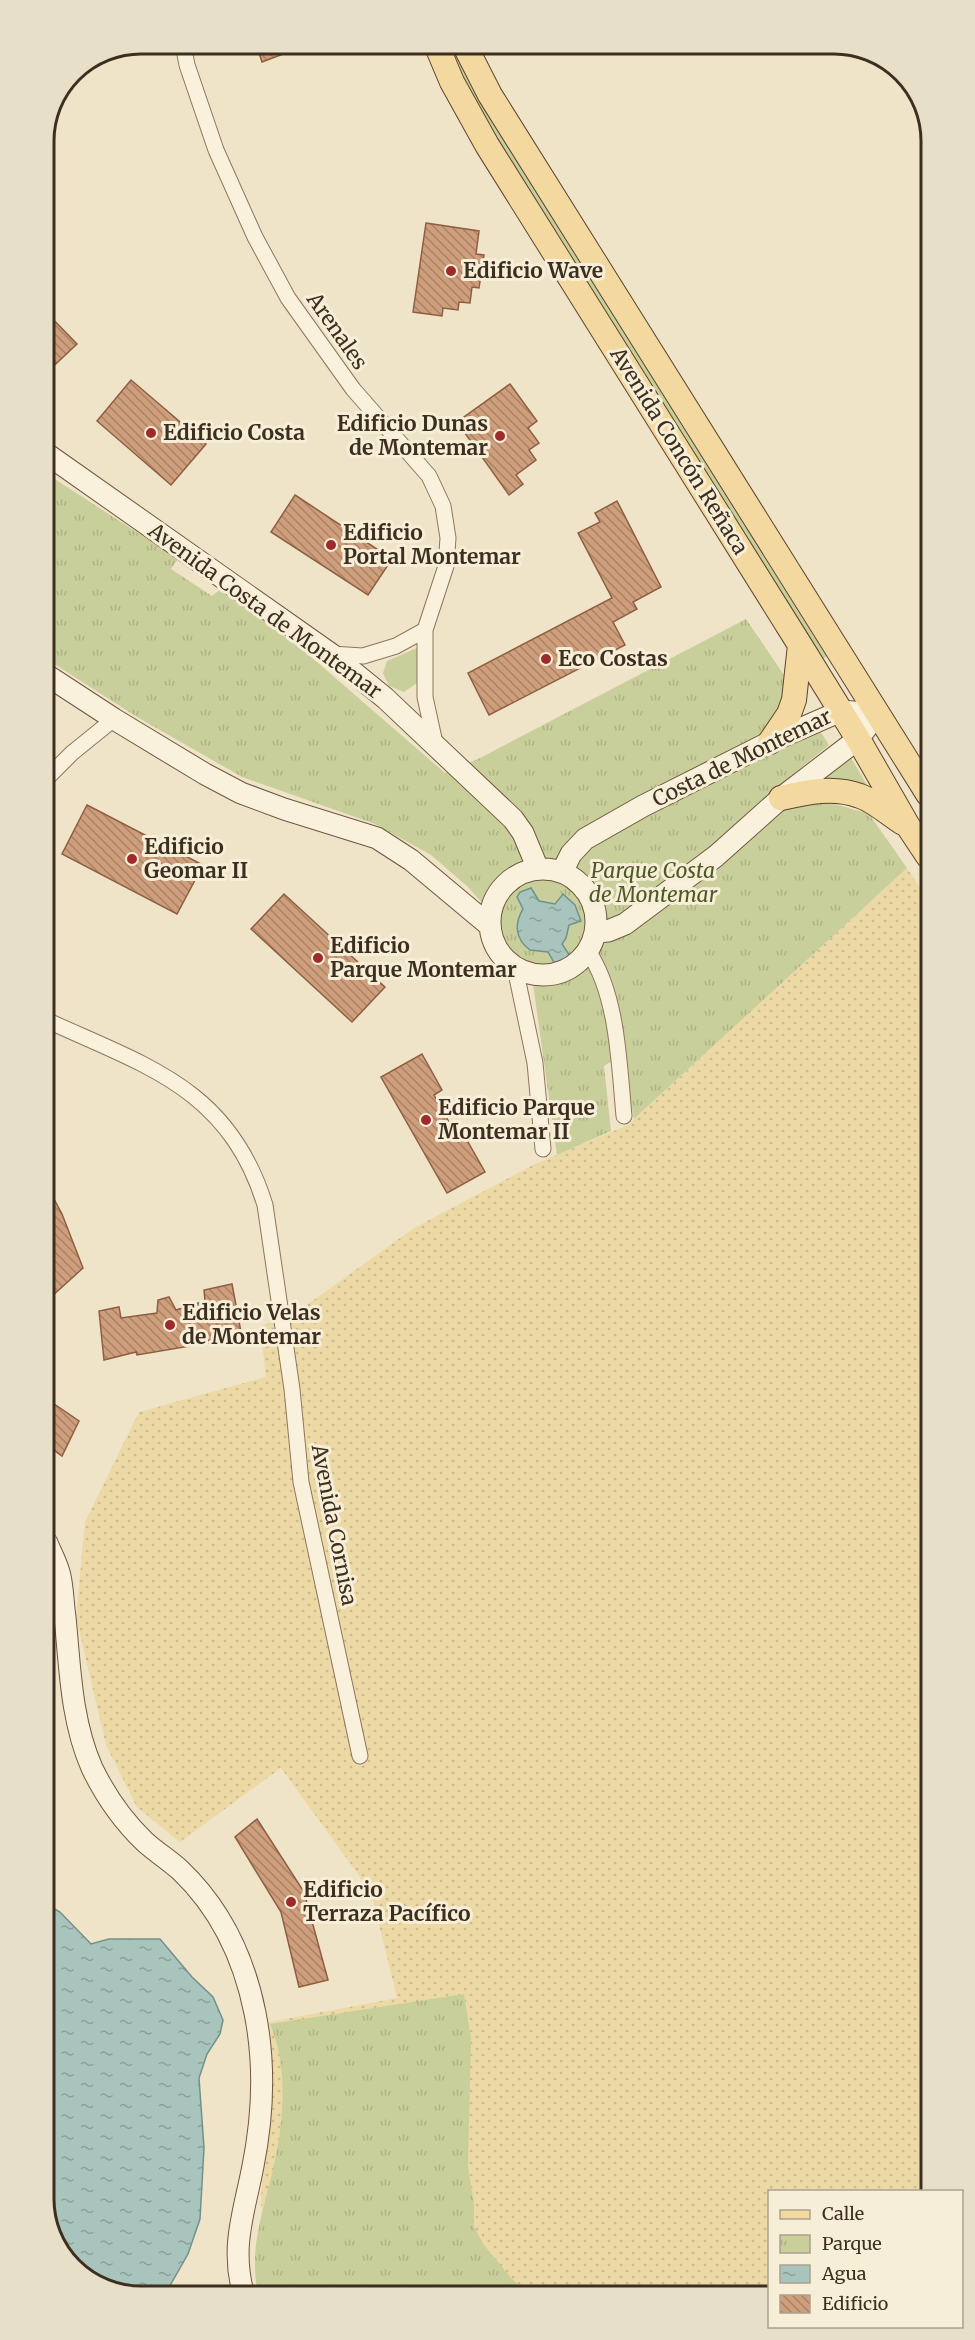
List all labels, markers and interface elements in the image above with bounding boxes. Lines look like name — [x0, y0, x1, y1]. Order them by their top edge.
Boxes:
place label: Edificio Wave — [463, 257, 603, 284]
marker: Edificio Wave — [444, 264, 458, 278]
street label: Arenales — [301, 286, 374, 375]
street label: Avenida Concón Reñaca — [604, 341, 754, 559]
place label: Edificio Dunas de Montemar — [337, 410, 488, 461]
place label: Edificio Costa — [163, 419, 305, 446]
marker: Edificio Costa — [144, 426, 158, 440]
marker: Edificio Dunas de Montemar — [493, 429, 507, 443]
street label: Avenida Costa de Montemar — [142, 516, 387, 704]
place label: Edificio Portal Montemar — [343, 519, 521, 570]
marker: Edificio Portal Montemar — [324, 538, 338, 552]
place label: Eco Costas — [558, 645, 668, 672]
marker: Eco Costas — [539, 652, 553, 666]
street label: Costa de Montemar — [648, 702, 836, 813]
place label: Edificio Geomar II — [144, 833, 248, 884]
marker: Edificio Geomar II — [125, 852, 139, 866]
park label: Parque Costa de Montemar — [589, 857, 718, 908]
place label: Edificio Parque Montemar — [330, 932, 517, 983]
marker: Edificio Parque Montemar — [311, 951, 325, 965]
place label: Edificio Parque Montemar II — [438, 1094, 595, 1145]
marker: Edificio Parque Montemar II — [419, 1113, 433, 1127]
place label: Edificio Velas de Montemar — [182, 1299, 321, 1350]
marker: Edificio Velas de Montemar — [163, 1318, 177, 1332]
street label: Avenida Cornisa — [305, 1441, 363, 1608]
place label: Edificio Terraza Pacífico — [303, 1876, 470, 1927]
marker: Edificio Terraza Pacífico — [284, 1895, 298, 1909]
legend — [768, 2190, 963, 2328]
text: Calle — [822, 2202, 864, 2225]
text: Parque — [822, 2232, 882, 2255]
text: Agua — [821, 2262, 867, 2285]
text: Edificio — [822, 2292, 888, 2315]

